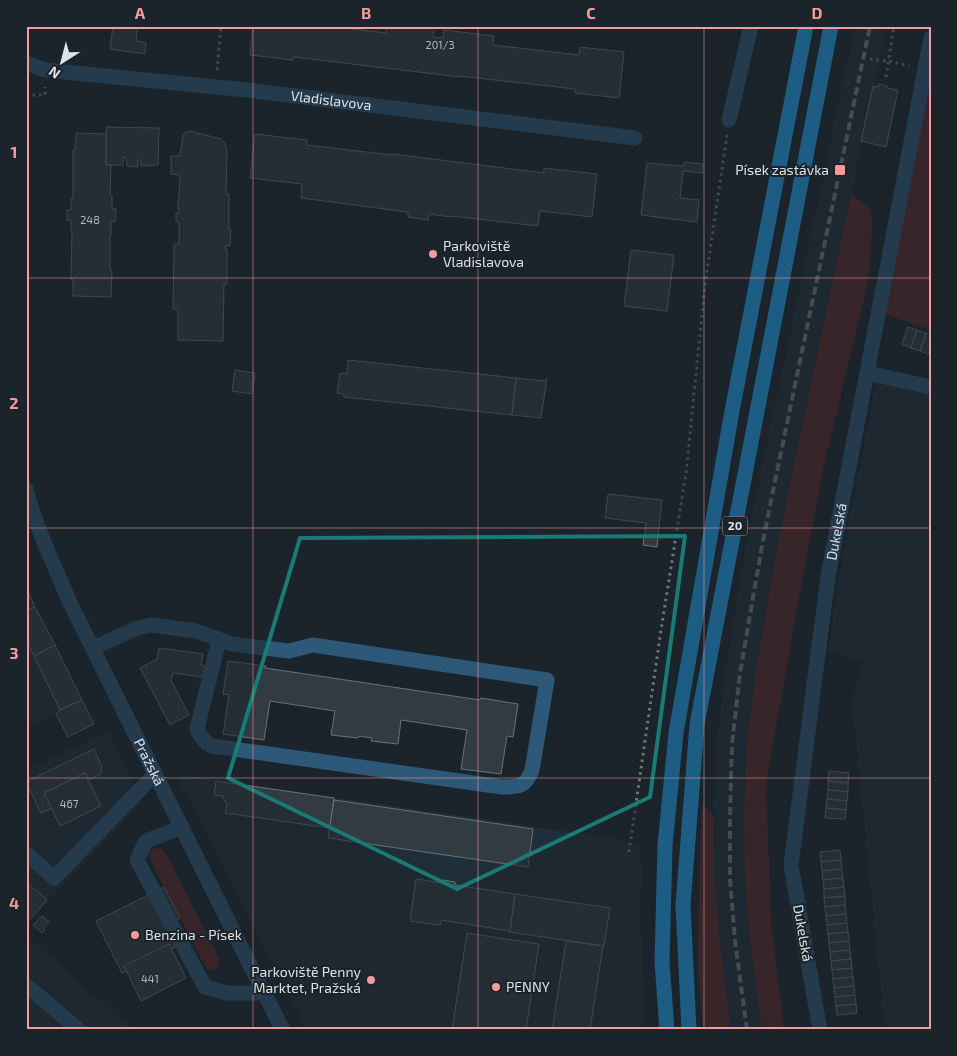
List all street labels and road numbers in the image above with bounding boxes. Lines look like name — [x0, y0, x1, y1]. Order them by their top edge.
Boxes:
street label: Vladislavova — [290, 86, 372, 113]
street label: Dukelská — [822, 502, 850, 562]
road number: 20 — [722, 516, 748, 536]
street label: Pražská — [131, 735, 168, 788]
street label: Dukelská — [790, 903, 817, 963]

